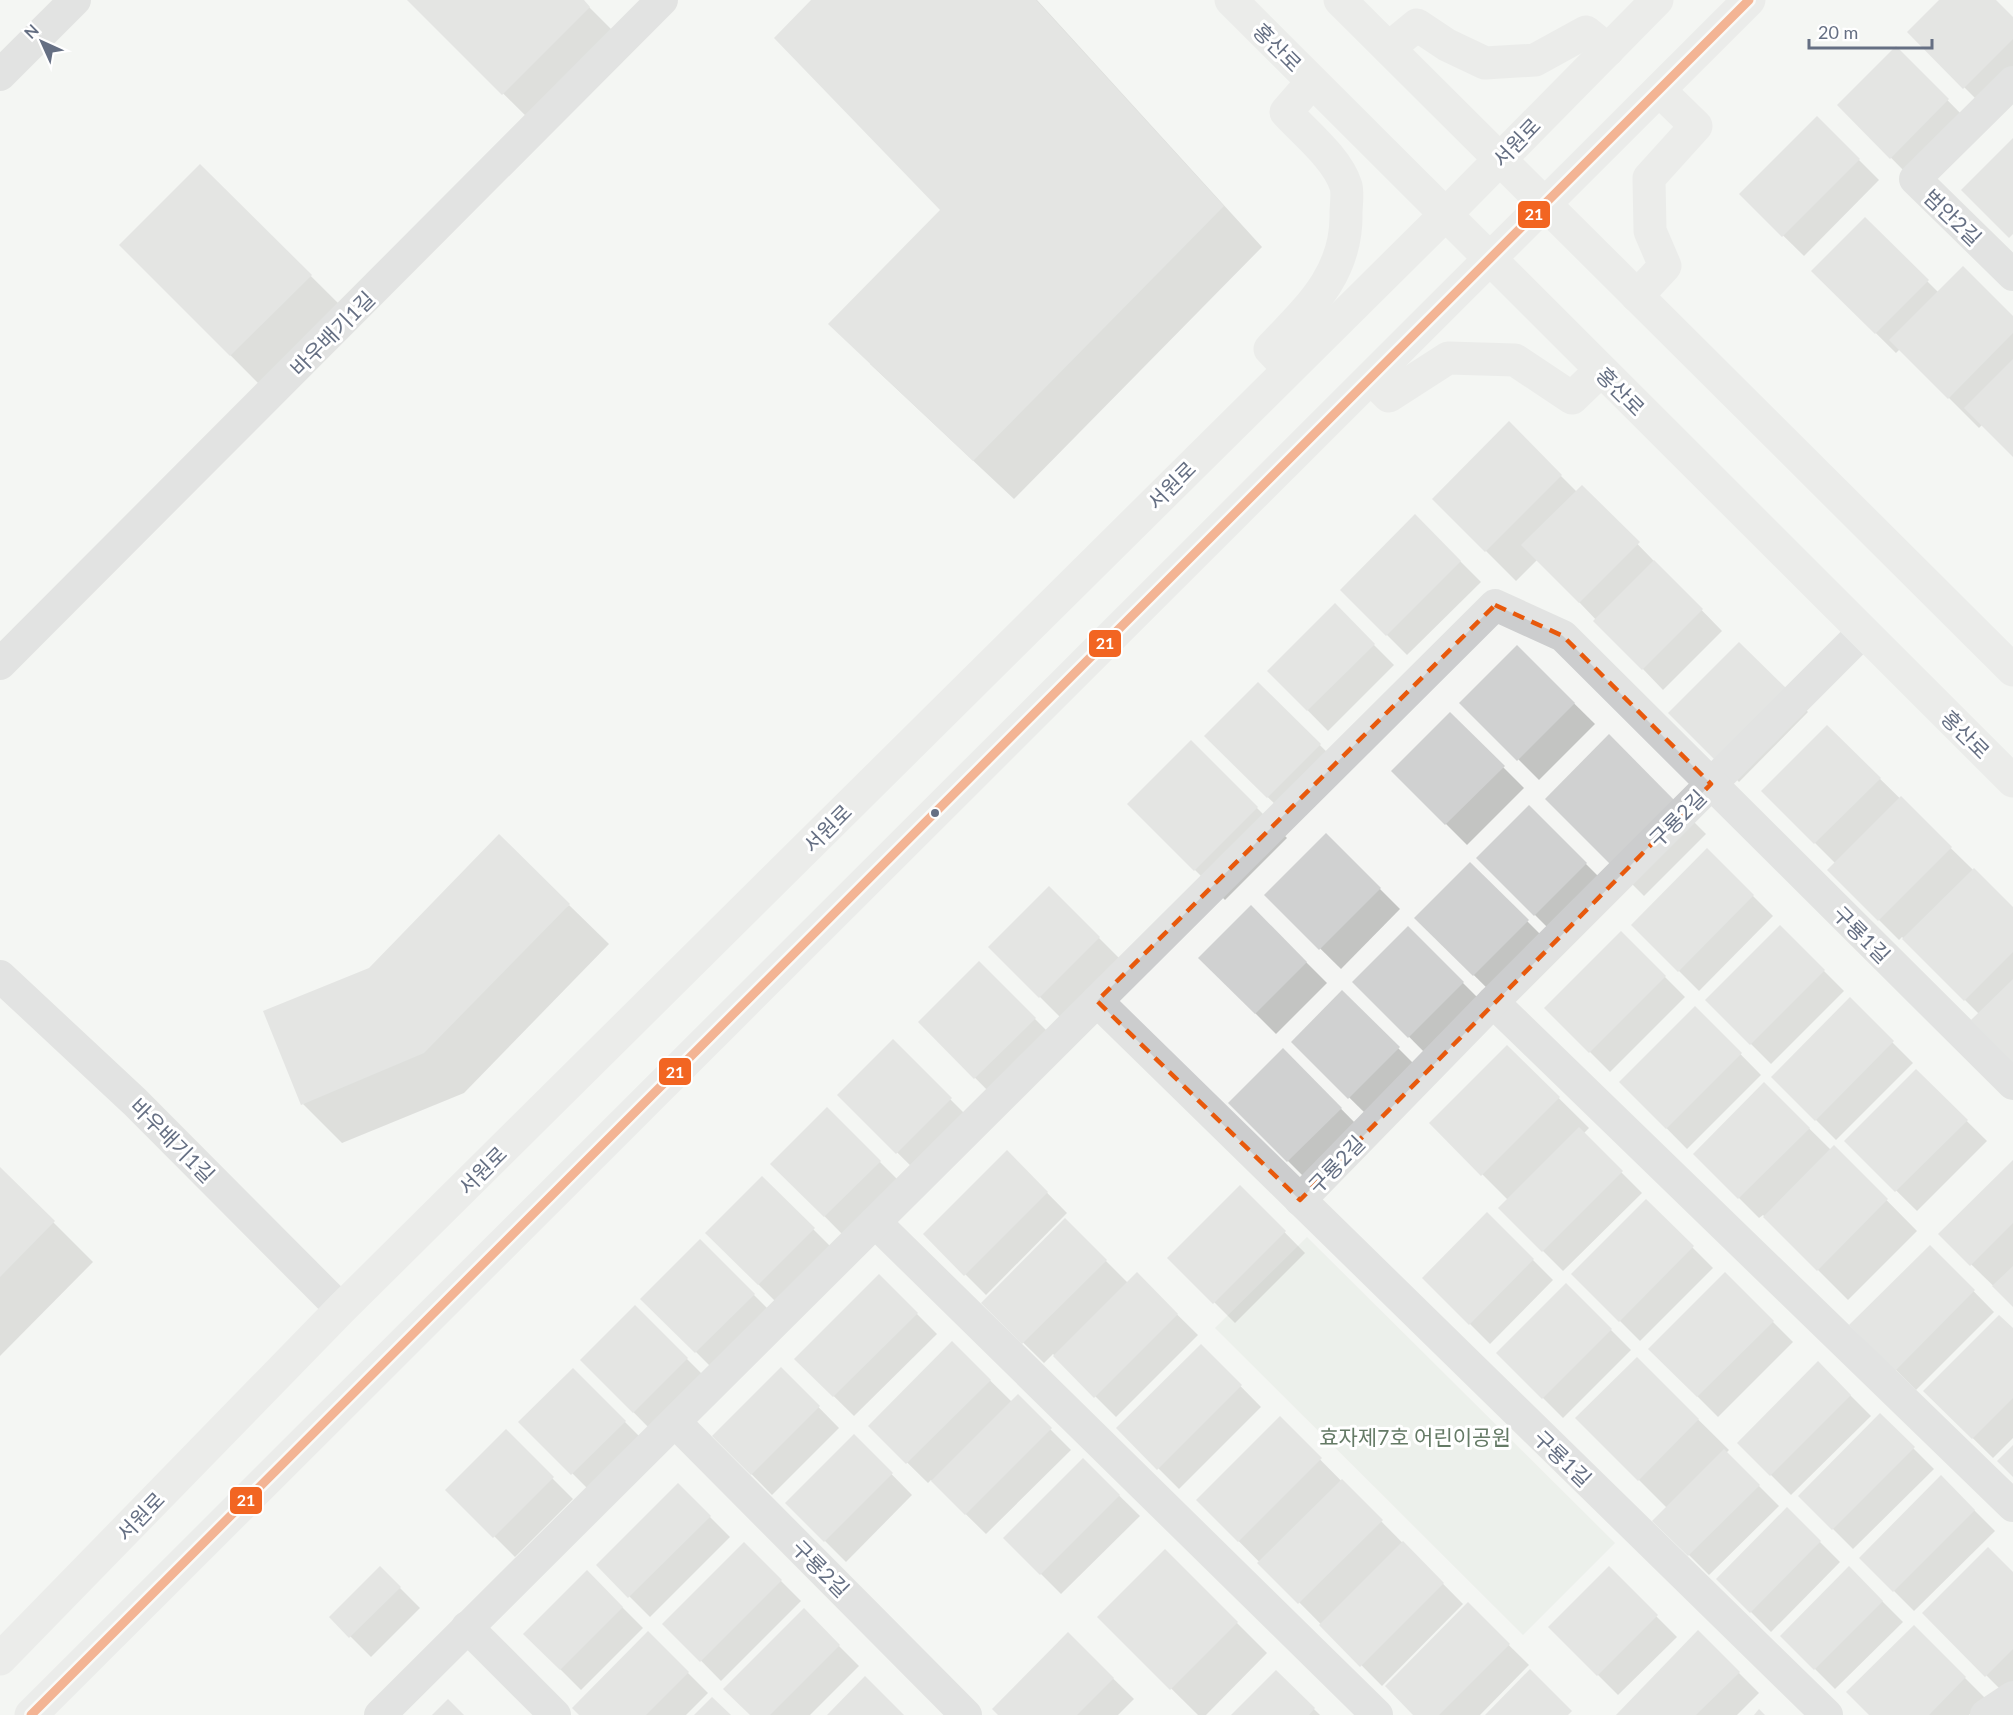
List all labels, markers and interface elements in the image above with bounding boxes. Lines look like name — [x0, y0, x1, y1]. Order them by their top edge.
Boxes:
north arrow — [12, 12, 72, 72]
scale bar — [1809, 12, 1932, 50]
street label: 홍산로 — [1249, 18, 1307, 76]
text: N — [20, 20, 42, 42]
text: 20 m — [1818, 21, 1858, 43]
street label: 서원로 — [1487, 112, 1545, 172]
street label: 범안2길 — [1919, 184, 1987, 250]
line badge: 21 — [1517, 200, 1551, 229]
text: 21 — [1525, 204, 1543, 223]
street label: 바우배기1길 — [285, 286, 379, 380]
street label: 홍산로 — [1592, 362, 1650, 420]
street label: 서원로 — [1142, 456, 1200, 514]
line badge: 21 — [1088, 629, 1122, 658]
text: 21 — [1096, 633, 1114, 652]
street label: 홍산로 — [1937, 705, 1995, 763]
street label: 구룡2길 — [1643, 784, 1711, 852]
street label: 서원로 — [798, 799, 856, 857]
unlabelled marker — [929, 807, 941, 819]
street label: 구룡1길 — [1828, 900, 1896, 968]
line badge: 21 — [658, 1057, 692, 1086]
text: 21 — [666, 1062, 684, 1081]
street label: 바우배기1길 — [126, 1093, 220, 1187]
street label: 구룡2길 — [1303, 1130, 1369, 1198]
street label: 서원로 — [453, 1141, 511, 1199]
park label: 효자제7호 어린이공원 — [1319, 1424, 1511, 1449]
street label: 구룡1길 — [1529, 1425, 1597, 1491]
street label: 서원로 — [111, 1486, 169, 1546]
line badge: 21 — [229, 1486, 263, 1515]
text: 21 — [237, 1490, 255, 1509]
street label: 구룡2길 — [787, 1534, 855, 1602]

